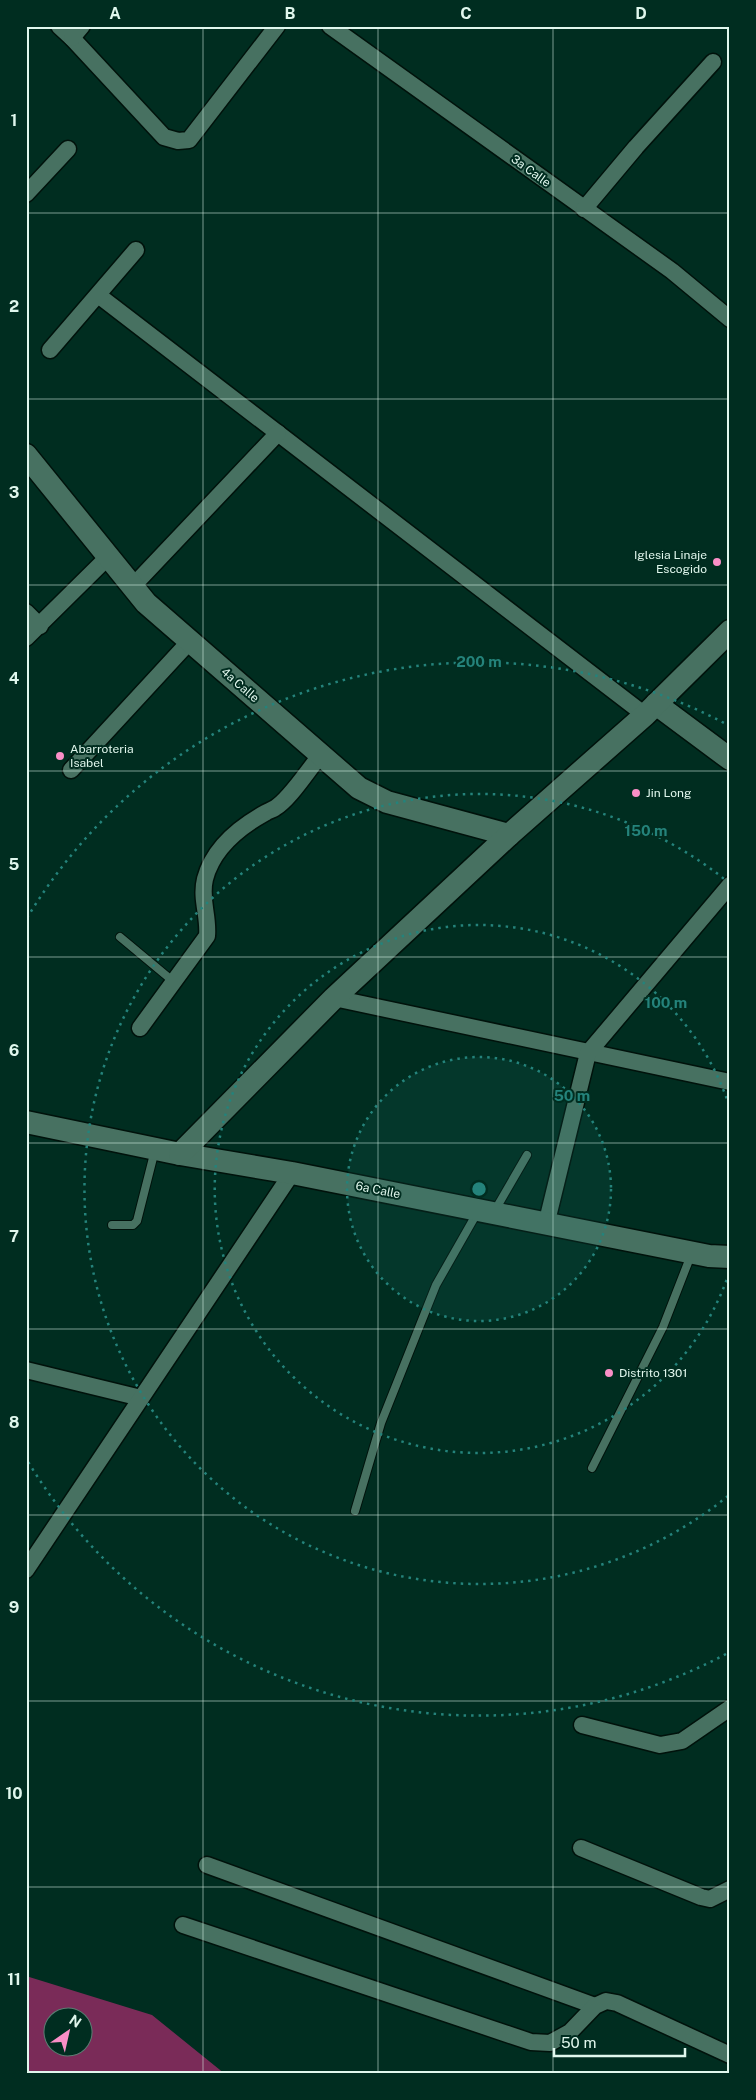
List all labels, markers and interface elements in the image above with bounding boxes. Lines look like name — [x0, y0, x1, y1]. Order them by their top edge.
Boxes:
text: A — [109, 4, 121, 23]
text: B — [285, 4, 296, 23]
text: C — [460, 4, 472, 23]
text: D — [635, 4, 647, 23]
text: 1 — [11, 111, 17, 130]
street label: 3a Calle — [508, 152, 554, 190]
text: 2 — [9, 297, 19, 316]
text: 3 — [9, 483, 19, 502]
place label: Iglesia Linaje Escogido — [634, 548, 707, 576]
marker: Iglesia Linaje Escogido — [711, 556, 723, 568]
text: 200 m — [456, 653, 502, 670]
street label: 4a Calle — [218, 665, 262, 705]
text: 4 — [9, 669, 20, 688]
place label: Abarroteria Isabel — [70, 742, 134, 770]
marker: Abarroteria Isabel — [54, 750, 66, 762]
place label: Jin Long — [646, 786, 691, 800]
marker: Jin Long — [630, 787, 642, 799]
text: 150 m — [624, 822, 668, 839]
text: 5 — [9, 855, 20, 874]
text: 100 m — [645, 994, 687, 1011]
text: 6 — [9, 1041, 19, 1060]
text: 50 m — [554, 1087, 590, 1104]
street label: 6a Calle — [354, 1179, 402, 1201]
centre of rings — [470, 1180, 488, 1198]
text: 7 — [9, 1227, 19, 1246]
place label: Distrito 1301 — [619, 1366, 687, 1380]
marker: Distrito 1301 — [603, 1367, 615, 1379]
text: 8 — [9, 1413, 20, 1432]
text: 9 — [9, 1598, 19, 1617]
text: 10 — [5, 1784, 23, 1803]
text: 11 — [7, 1970, 21, 1989]
north arrow — [42, 2008, 92, 2058]
text: N — [66, 2012, 84, 2031]
scale bar — [554, 2025, 685, 2057]
text: 50 m — [561, 2034, 596, 2051]

